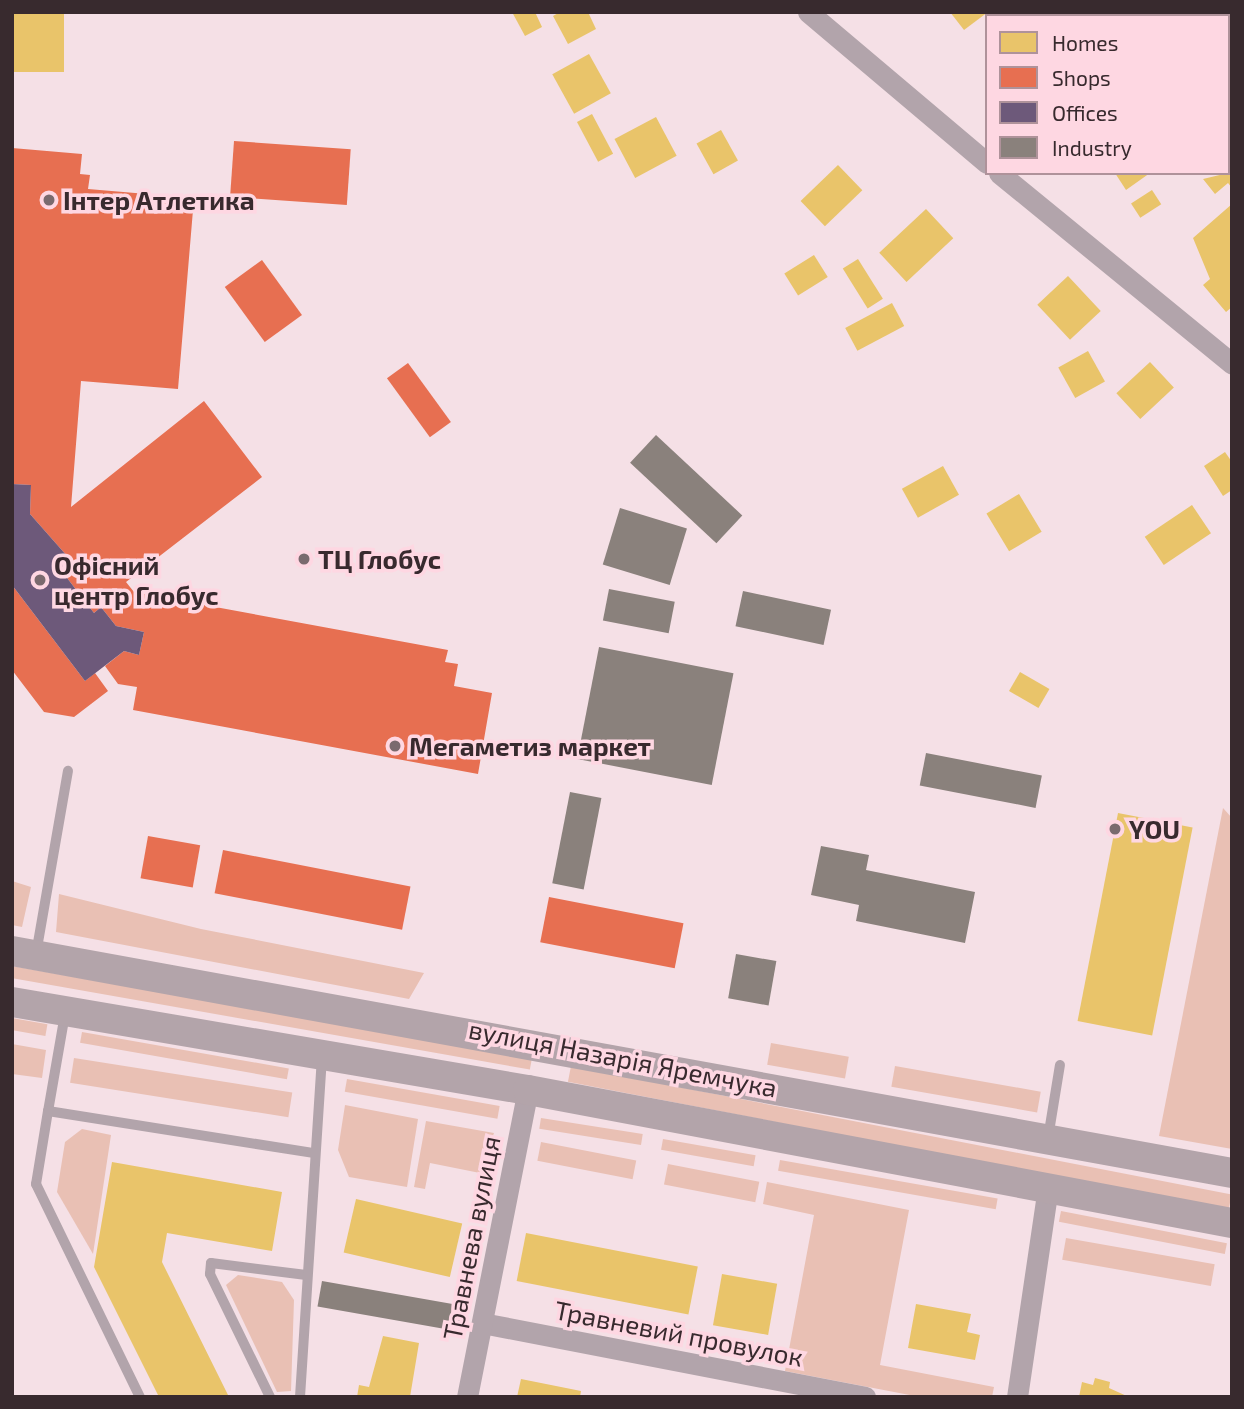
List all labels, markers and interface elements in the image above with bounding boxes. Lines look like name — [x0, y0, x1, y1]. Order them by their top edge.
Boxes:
legend — [985, 14, 1230, 175]
text: Homes — [1052, 30, 1118, 55]
text: Shops — [1052, 65, 1111, 90]
text: Offices — [1052, 100, 1118, 125]
text: Industry — [1052, 135, 1132, 160]
place label: Інтер Атлетика — [63, 184, 255, 216]
marker: Інтер Атлетика — [41, 192, 57, 208]
place label: ТЦ Глобус — [318, 543, 441, 575]
place label: Офісний центр Глобус — [54, 549, 218, 610]
marker: ТЦ Глобус — [296, 551, 312, 567]
marker: Офісний центр Глобус — [32, 572, 48, 588]
place label: Мегаметиз маркет — [409, 730, 651, 762]
marker: Мегаметиз маркет — [387, 738, 403, 754]
place label: YOU — [1129, 813, 1180, 845]
marker: YOU — [1107, 821, 1123, 837]
street label: вулиця Назарія Яремчука — [466, 1013, 780, 1103]
street label: Травнева вулиця — [436, 1133, 506, 1343]
street label: Травневий провулок — [552, 1294, 806, 1372]

